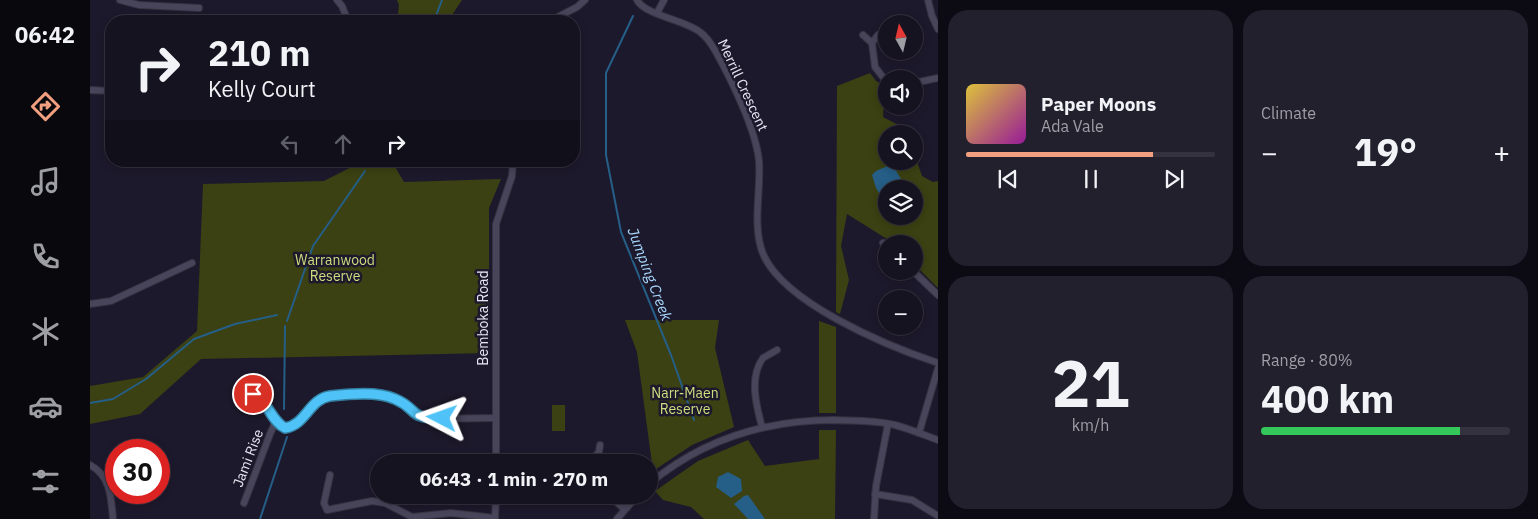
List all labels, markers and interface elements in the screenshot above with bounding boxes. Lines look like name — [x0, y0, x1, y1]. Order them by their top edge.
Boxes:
north arrow — [878, 15, 922, 60]
map controls — [878, 15, 923, 335]
text: 06:42 — [15, 20, 75, 49]
text: 210 m — [208, 30, 311, 76]
icon: right — [125, 35, 190, 100]
street label: Merrill Crescent — [714, 36, 772, 134]
button: sound — [878, 70, 923, 115]
text: Kelly Court — [208, 74, 316, 103]
icon: directions — [28, 89, 63, 124]
text: Paper Moons — [1041, 92, 1156, 116]
text: Climate — [1261, 103, 1316, 123]
text: Ada Vale — [1041, 116, 1104, 136]
button: search — [878, 125, 923, 170]
text: 19° — [1354, 127, 1417, 176]
icon: left — [276, 130, 304, 158]
icon: ahead — [329, 130, 357, 158]
icon: right — [382, 130, 410, 158]
text: − — [1261, 134, 1278, 171]
text: + — [1493, 134, 1510, 171]
icon: music — [28, 164, 63, 199]
icon: previous — [994, 165, 1022, 193]
icon: pause — [1077, 165, 1105, 193]
icon: next — [1160, 165, 1188, 193]
button: layers — [878, 180, 923, 225]
water label: Jumping Creek — [624, 225, 677, 324]
button: + — [878, 235, 923, 280]
icon: phone — [28, 239, 63, 274]
park label: Warranwood Reserve — [295, 251, 375, 285]
street label: Bemboka Road — [474, 270, 492, 366]
button: − — [878, 290, 923, 335]
icon: climate — [28, 314, 63, 349]
text: 21 — [1051, 340, 1130, 425]
text: Range · 80% — [1261, 350, 1353, 370]
pin — [232, 373, 274, 415]
text: 400 km — [1261, 374, 1394, 423]
icon: arrive — [239, 380, 267, 408]
park label: Narr-Maen Reserve — [651, 384, 719, 418]
icon: car — [28, 389, 63, 424]
position arrow — [415, 391, 467, 443]
text: km/h — [1072, 415, 1109, 435]
street label: Jami Rise — [229, 426, 267, 490]
speed limit sign: 30 — [105, 439, 170, 504]
icon: filters — [28, 464, 63, 499]
text: 06:43 · 1 min · 270 m — [420, 467, 608, 491]

